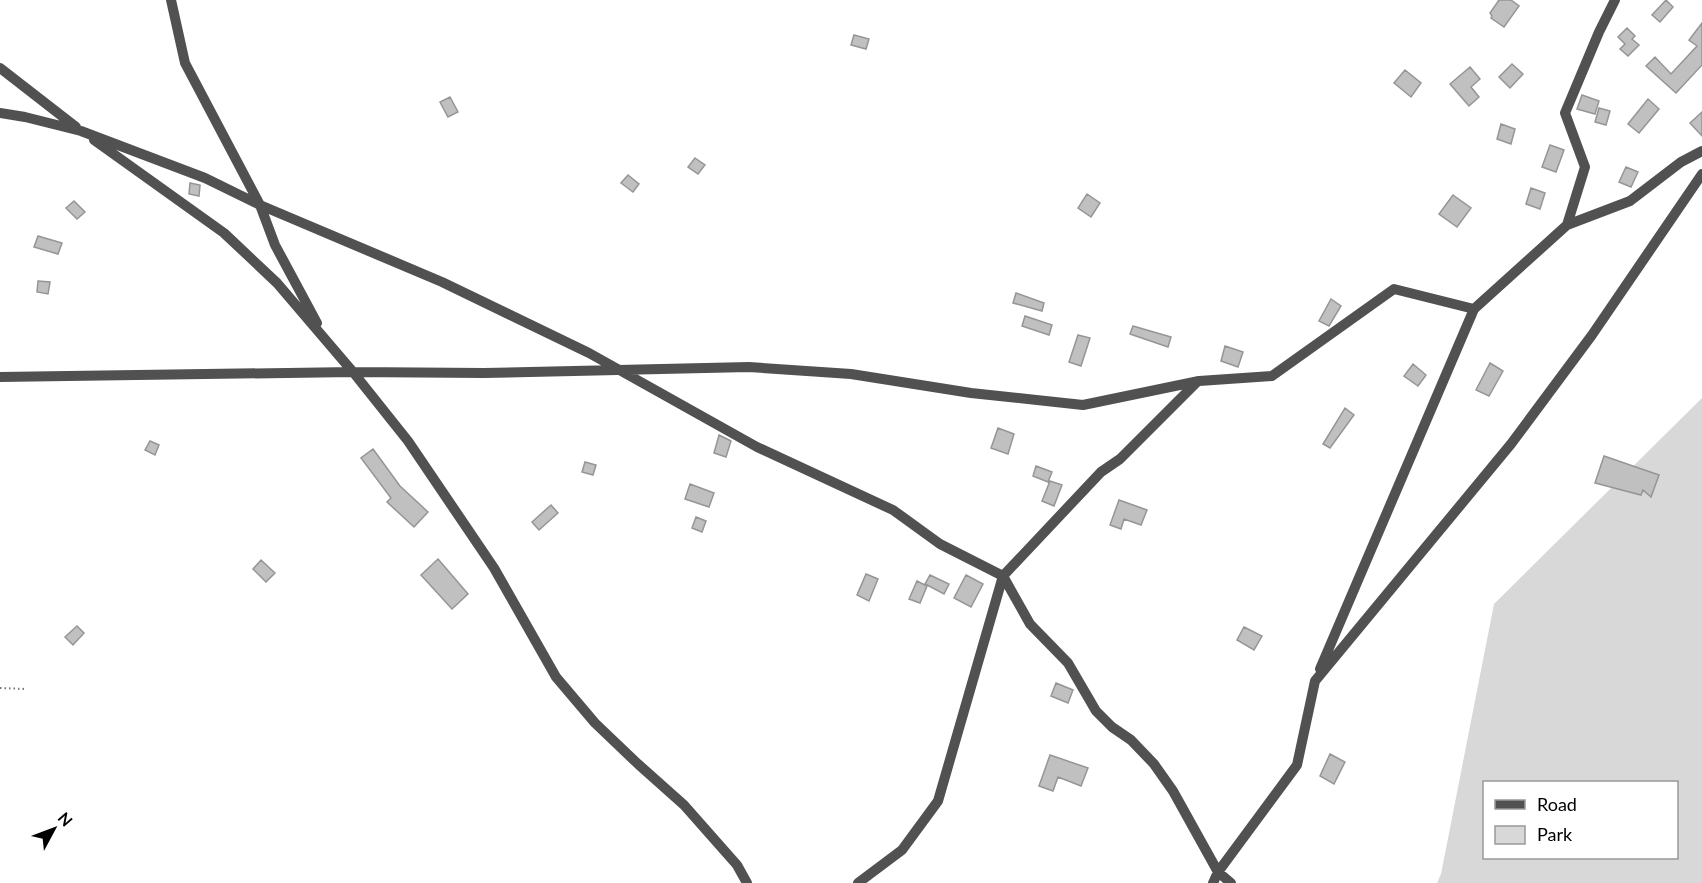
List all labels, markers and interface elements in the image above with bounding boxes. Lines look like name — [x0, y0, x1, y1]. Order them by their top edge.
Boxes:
legend — [1483, 781, 1678, 859]
text: Road — [1537, 793, 1577, 815]
north arrow — [24, 799, 84, 859]
text: N — [54, 808, 77, 830]
text: Park — [1537, 823, 1573, 845]

